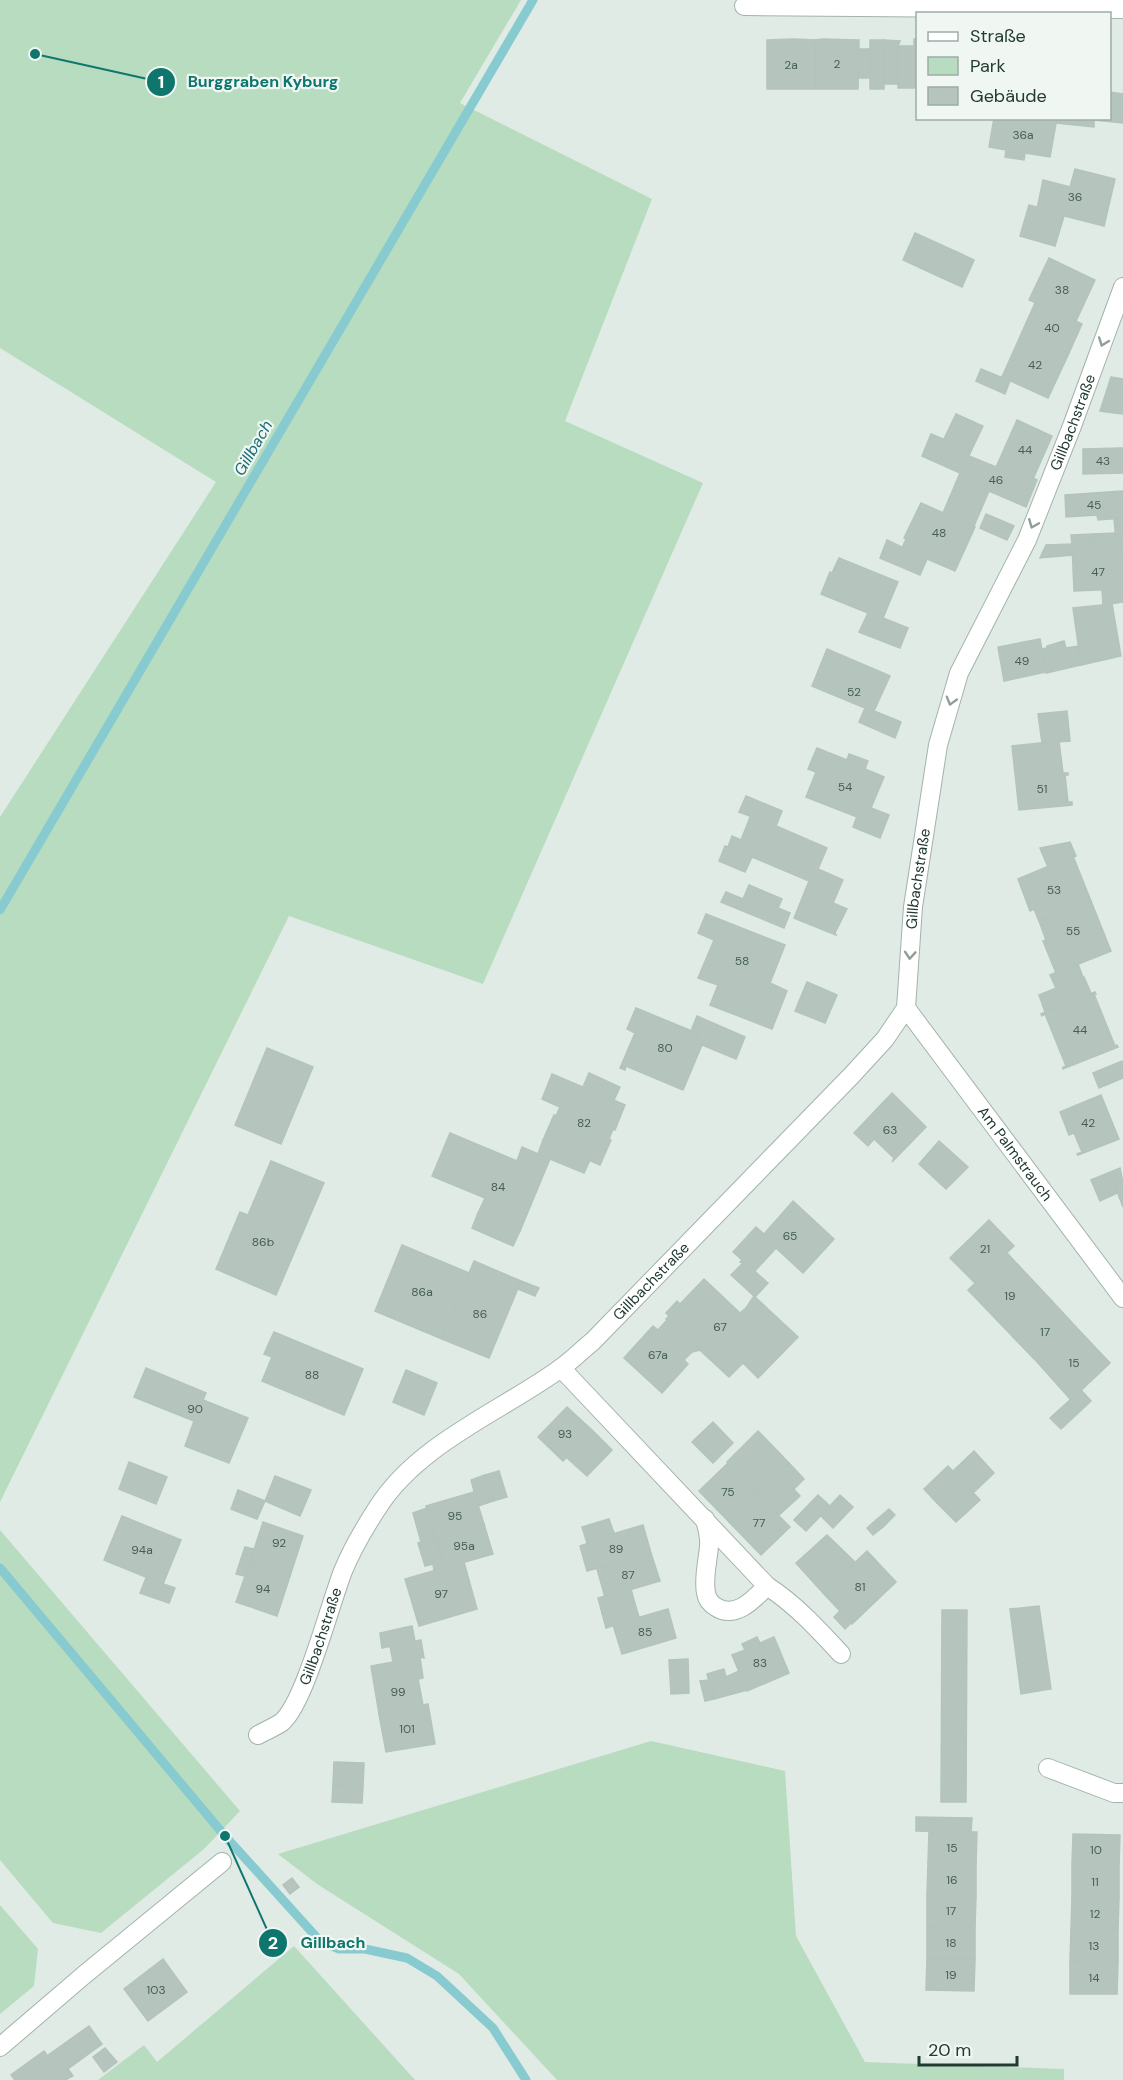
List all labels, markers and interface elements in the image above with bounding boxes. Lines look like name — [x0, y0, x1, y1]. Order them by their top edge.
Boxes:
legend — [916, 12, 1111, 120]
text: Straße — [970, 24, 1026, 48]
text: Park — [970, 54, 1006, 78]
house number: 2 — [834, 56, 841, 72]
house number: 2a — [784, 57, 798, 73]
callout: Burggraben Kyburg — [146, 65, 351, 99]
text: 1 — [158, 70, 164, 94]
text: Burggraben Kyburg — [188, 71, 338, 92]
text: Gebäude — [970, 84, 1047, 108]
house number: 36a — [1012, 127, 1034, 143]
house number: 36 — [1068, 189, 1082, 205]
house number: 38 — [1055, 282, 1069, 298]
house number: 40 — [1044, 320, 1060, 336]
one-way arrow — [1098, 336, 1110, 347]
house number: 42 — [1028, 357, 1042, 373]
street label: Gillbachstraße — [1045, 371, 1100, 473]
water label: Gillbach — [229, 417, 277, 479]
house number: 44 — [1018, 442, 1032, 458]
house number: 43 — [1096, 453, 1110, 469]
house number: 46 — [989, 472, 1003, 488]
house number: 45 — [1087, 497, 1101, 513]
one-way arrow — [1028, 518, 1040, 529]
house number: 48 — [932, 525, 946, 541]
house number: 47 — [1091, 564, 1105, 580]
house number: 49 — [1015, 653, 1029, 669]
house number: 52 — [847, 684, 861, 700]
one-way arrow — [946, 695, 958, 706]
house number: 54 — [838, 779, 852, 795]
house number: 51 — [1036, 781, 1048, 797]
street label: Gillbachstraße — [901, 827, 935, 930]
house number: 53 — [1047, 882, 1061, 898]
house number: 55 — [1066, 923, 1080, 939]
one-way arrow — [904, 950, 917, 959]
house number: 58 — [735, 953, 749, 969]
house number: 44 — [1073, 1022, 1087, 1038]
house number: 80 — [657, 1040, 673, 1056]
street label: Am Palmstrauch — [973, 1102, 1057, 1205]
house number: 82 — [577, 1115, 591, 1131]
house number: 42 — [1081, 1115, 1095, 1131]
house number: 63 — [883, 1122, 897, 1138]
house number: 84 — [491, 1179, 505, 1195]
house number: 65 — [783, 1228, 797, 1244]
house number: 86b — [252, 1234, 274, 1250]
street label: Gillbachstraße — [609, 1238, 694, 1325]
house number: 21 — [980, 1241, 990, 1257]
house number: 86a — [411, 1284, 433, 1300]
house number: 19 — [1004, 1288, 1016, 1304]
house number: 86 — [473, 1306, 487, 1322]
house number: 67 — [713, 1319, 727, 1335]
house number: 17 — [1040, 1324, 1050, 1340]
house number: 67a — [648, 1347, 668, 1363]
house number: 15 — [1068, 1355, 1080, 1371]
house number: 88 — [305, 1367, 319, 1383]
house number: 90 — [187, 1401, 203, 1417]
house number: 93 — [558, 1426, 572, 1442]
house number: 75 — [721, 1484, 735, 1500]
house number: 95 — [448, 1508, 462, 1524]
house number: 77 — [753, 1515, 765, 1531]
house number: 92 — [272, 1535, 286, 1551]
house number: 95a — [453, 1538, 475, 1554]
house number: 89 — [609, 1541, 623, 1557]
house number: 94a — [131, 1542, 153, 1558]
house number: 87 — [621, 1567, 635, 1583]
house number: 81 — [855, 1579, 865, 1595]
house number: 94 — [256, 1581, 270, 1597]
street label: Gillbachstraße — [295, 1585, 346, 1688]
house number: 97 — [434, 1586, 448, 1602]
house number: 85 — [638, 1624, 652, 1640]
house number: 83 — [753, 1655, 767, 1671]
house number: 99 — [390, 1684, 406, 1700]
house number: 101 — [399, 1721, 415, 1737]
house number: 15 — [946, 1840, 958, 1856]
house number: 10 — [1090, 1842, 1102, 1858]
house number: 16 — [946, 1872, 958, 1888]
house number: 11 — [1091, 1874, 1099, 1890]
house number: 17 — [946, 1903, 956, 1919]
house number: 12 — [1090, 1906, 1100, 1922]
callout: Gillbach — [258, 1926, 377, 1960]
text: 2 — [268, 1931, 278, 1955]
text: Gillbach — [301, 1932, 365, 1953]
house number: 18 — [945, 1935, 957, 1951]
house number: 13 — [1089, 1938, 1099, 1954]
house number: 19 — [945, 1967, 957, 1983]
house number: 14 — [1088, 1970, 1100, 1986]
house number: 103 — [146, 1982, 166, 1998]
scale bar — [919, 2029, 1016, 2067]
text: 20 m — [928, 2038, 971, 2062]

